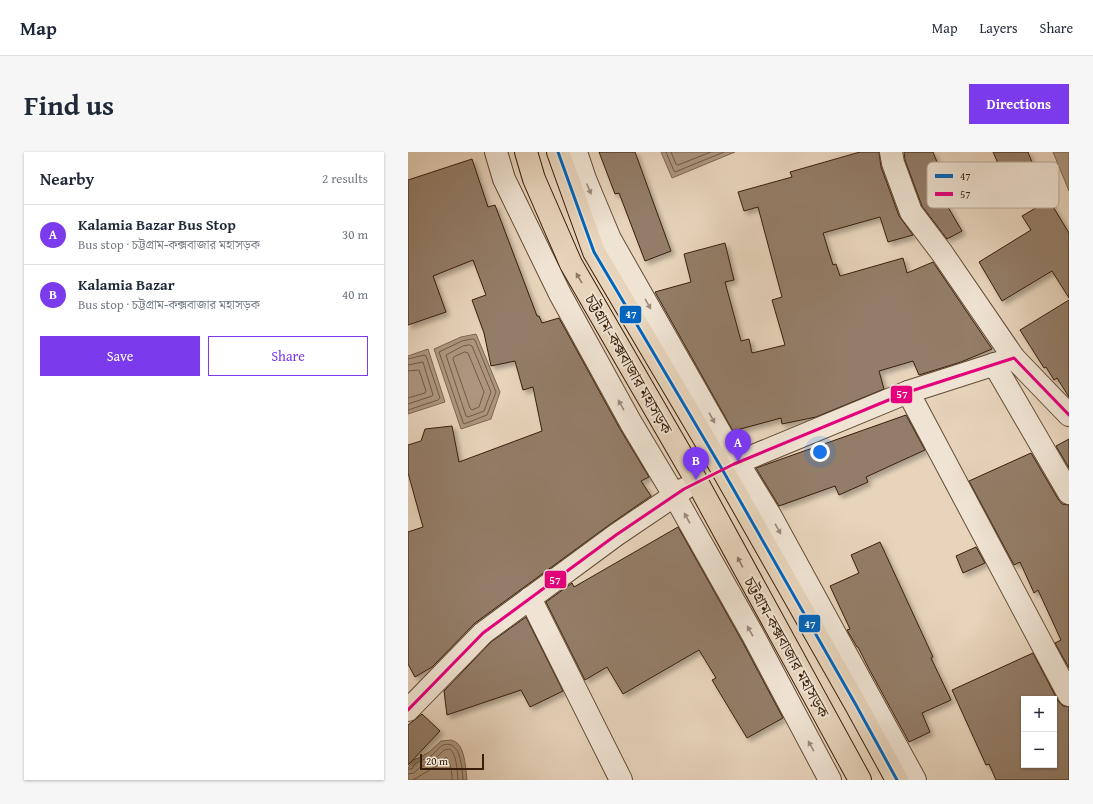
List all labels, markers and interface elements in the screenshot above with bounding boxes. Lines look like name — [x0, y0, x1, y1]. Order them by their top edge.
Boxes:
text: Map — [20, 14, 57, 42]
text: Map — [932, 18, 958, 38]
text: Layers — [980, 18, 1018, 38]
text: Share — [1040, 18, 1073, 38]
text: Find us — [24, 84, 114, 125]
button: Directions — [969, 84, 1069, 124]
legend — [927, 162, 1059, 208]
text: Nearby — [40, 166, 94, 191]
text: 47 — [960, 168, 971, 184]
text: 2 results — [322, 169, 368, 188]
one-way arrow — [586, 183, 592, 194]
text: 57 — [960, 186, 971, 202]
text: Kalamia Bazar Bus Stop — [78, 214, 236, 235]
text: A — [49, 225, 57, 244]
text: 30 m — [342, 225, 368, 244]
text: Bus stop · চট্টগ্রাম-কক্সবাজার মহাসড়ক — [78, 235, 260, 254]
one-way arrow — [575, 273, 582, 284]
text: Kalamia Bazar — [78, 274, 175, 295]
text: B — [49, 285, 57, 304]
text: 40 m — [342, 285, 368, 304]
street label: চট্টগ্রাম-কক্সবাজার মহাসড়ক — [579, 289, 679, 439]
text: Bus stop · চট্টগ্রাম-কক্সবাজার মহাসড়ক — [78, 295, 260, 314]
one-way arrow — [645, 298, 652, 310]
line badge: 47 — [619, 305, 642, 324]
text: 47 — [625, 306, 637, 322]
button: Save — [40, 336, 200, 376]
button: Share — [208, 336, 368, 376]
line badge: 57 — [890, 385, 913, 404]
text: 57 — [896, 386, 908, 402]
one-way arrow — [618, 399, 625, 411]
one-way arrow — [708, 412, 715, 424]
pin: A — [725, 429, 751, 462]
your location — [810, 442, 830, 462]
pin: B — [683, 447, 709, 480]
one-way arrow — [684, 512, 690, 523]
one-way arrow — [775, 523, 782, 535]
one-way arrow — [737, 556, 744, 568]
line badge: 57 — [544, 570, 567, 589]
street label: চট্টগ্রাম-কক্সবাজার মহাসড়ক — [738, 571, 836, 722]
text: 57 — [549, 572, 561, 588]
line badge: 47 — [798, 614, 821, 633]
text: 47 — [804, 616, 816, 632]
one-way arrow — [747, 625, 754, 637]
map controls — [1021, 696, 1057, 768]
button: + — [1021, 696, 1057, 732]
button: − — [1021, 732, 1057, 768]
one-way arrow — [808, 740, 815, 752]
scale bar — [420, 752, 484, 771]
text: 20 m — [426, 753, 448, 769]

